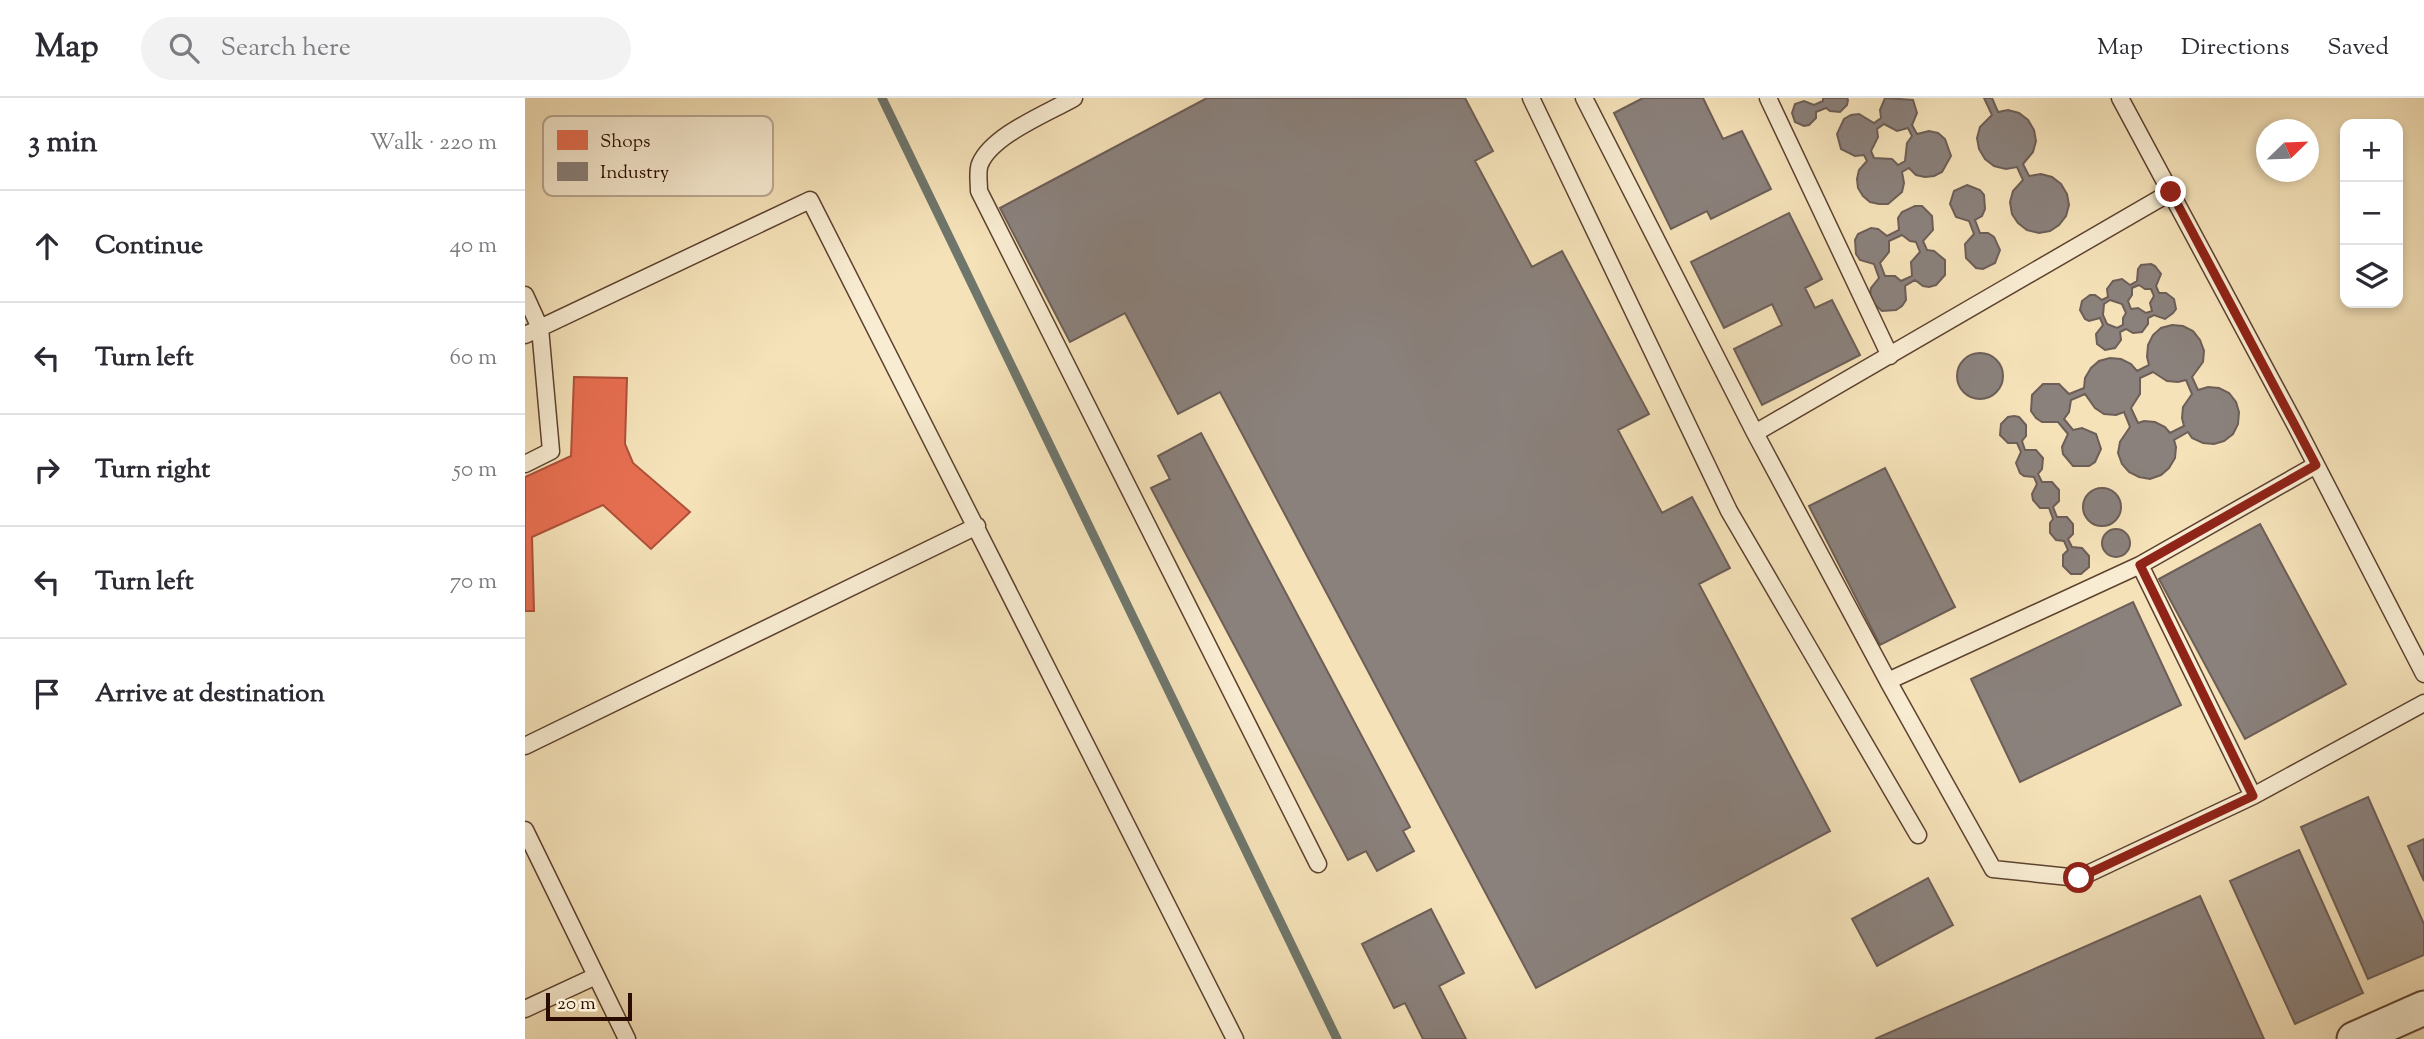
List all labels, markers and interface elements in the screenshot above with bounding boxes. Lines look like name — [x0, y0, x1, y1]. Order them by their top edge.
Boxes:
search box — [141, 17, 631, 80]
text: Map — [35, 24, 99, 72]
icon: search — [165, 29, 203, 67]
text: Search here — [221, 30, 351, 67]
text: Map — [2097, 31, 2143, 65]
text: Directions — [2181, 31, 2289, 65]
text: Saved — [2327, 31, 2389, 65]
legend — [543, 116, 773, 196]
north arrow — [2256, 119, 2319, 182]
map controls — [2340, 119, 2403, 308]
button: + — [2340, 119, 2403, 182]
text: 3 min — [28, 122, 98, 165]
text: Walk · 220 m — [370, 127, 497, 160]
text: Shops — [600, 129, 651, 156]
text: Industry — [600, 160, 670, 187]
route end — [2155, 176, 2186, 207]
button: − — [2340, 182, 2403, 245]
icon: ahead — [28, 227, 66, 265]
text: Continue — [95, 228, 203, 265]
text: 40 m — [450, 230, 497, 263]
button: layers — [2340, 245, 2403, 308]
icon: left — [28, 339, 66, 377]
text: Turn left — [95, 340, 194, 377]
text: 60 m — [449, 342, 497, 375]
icon: right — [28, 451, 66, 489]
text: Turn right — [95, 452, 210, 489]
text: 50 m — [453, 454, 497, 487]
icon: left — [28, 563, 66, 601]
text: Turn left — [95, 564, 194, 601]
text: 70 m — [450, 566, 497, 599]
icon: arrive — [28, 675, 66, 713]
text: Arrive at destination — [95, 676, 325, 713]
route start — [2063, 862, 2094, 893]
scale bar — [546, 990, 632, 1022]
text: 20 m — [557, 991, 596, 1018]

